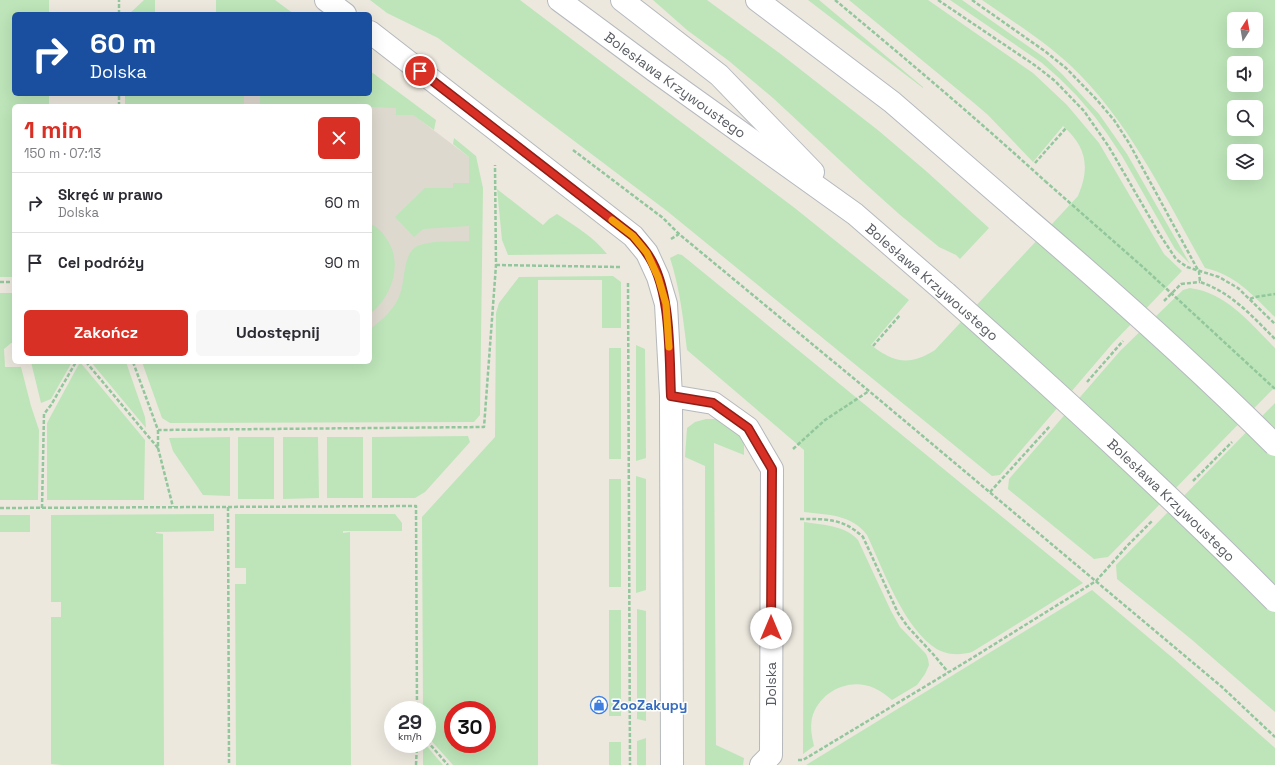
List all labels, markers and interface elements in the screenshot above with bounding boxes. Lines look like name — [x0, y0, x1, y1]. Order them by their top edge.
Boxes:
north arrow — [1227, 12, 1263, 48]
map controls — [1227, 12, 1263, 180]
text: 60 m — [90, 25, 156, 61]
icon: right — [24, 28, 76, 80]
street label: Bolesława Krzywoustego — [601, 28, 750, 142]
pin — [403, 54, 437, 88]
button: sound — [1227, 56, 1263, 92]
text: Dolska — [90, 60, 147, 83]
icon: arrive — [409, 60, 431, 82]
button: search — [1227, 100, 1263, 136]
text: 1 min — [24, 114, 83, 145]
button: close — [318, 117, 360, 159]
button: layers — [1227, 144, 1263, 180]
text: 150 m · 07:13 — [24, 145, 101, 162]
text: Skręć w prawo — [58, 185, 163, 204]
icon: right — [24, 192, 46, 214]
text: 60 m — [324, 193, 360, 212]
text: Dolska — [58, 204, 99, 221]
street label: Bolesława Krzywoustego — [862, 219, 1002, 345]
icon: arrive — [24, 252, 46, 274]
text: Cel podróży — [58, 253, 144, 272]
text: 90 m — [324, 253, 360, 272]
button: Zakończ — [24, 310, 188, 356]
button: Udostępnij — [196, 310, 360, 356]
street label: Bolesława Krzywoustego — [1103, 435, 1239, 565]
position arrow — [750, 607, 792, 649]
street label: Dolska — [762, 662, 780, 706]
shop icon: ZooZakupy — [589, 695, 609, 715]
place label: ZooZakupy — [612, 696, 687, 714]
speed limit sign: 30 — [444, 701, 496, 753]
text: 29 — [398, 709, 422, 735]
text: km/h — [398, 730, 422, 743]

